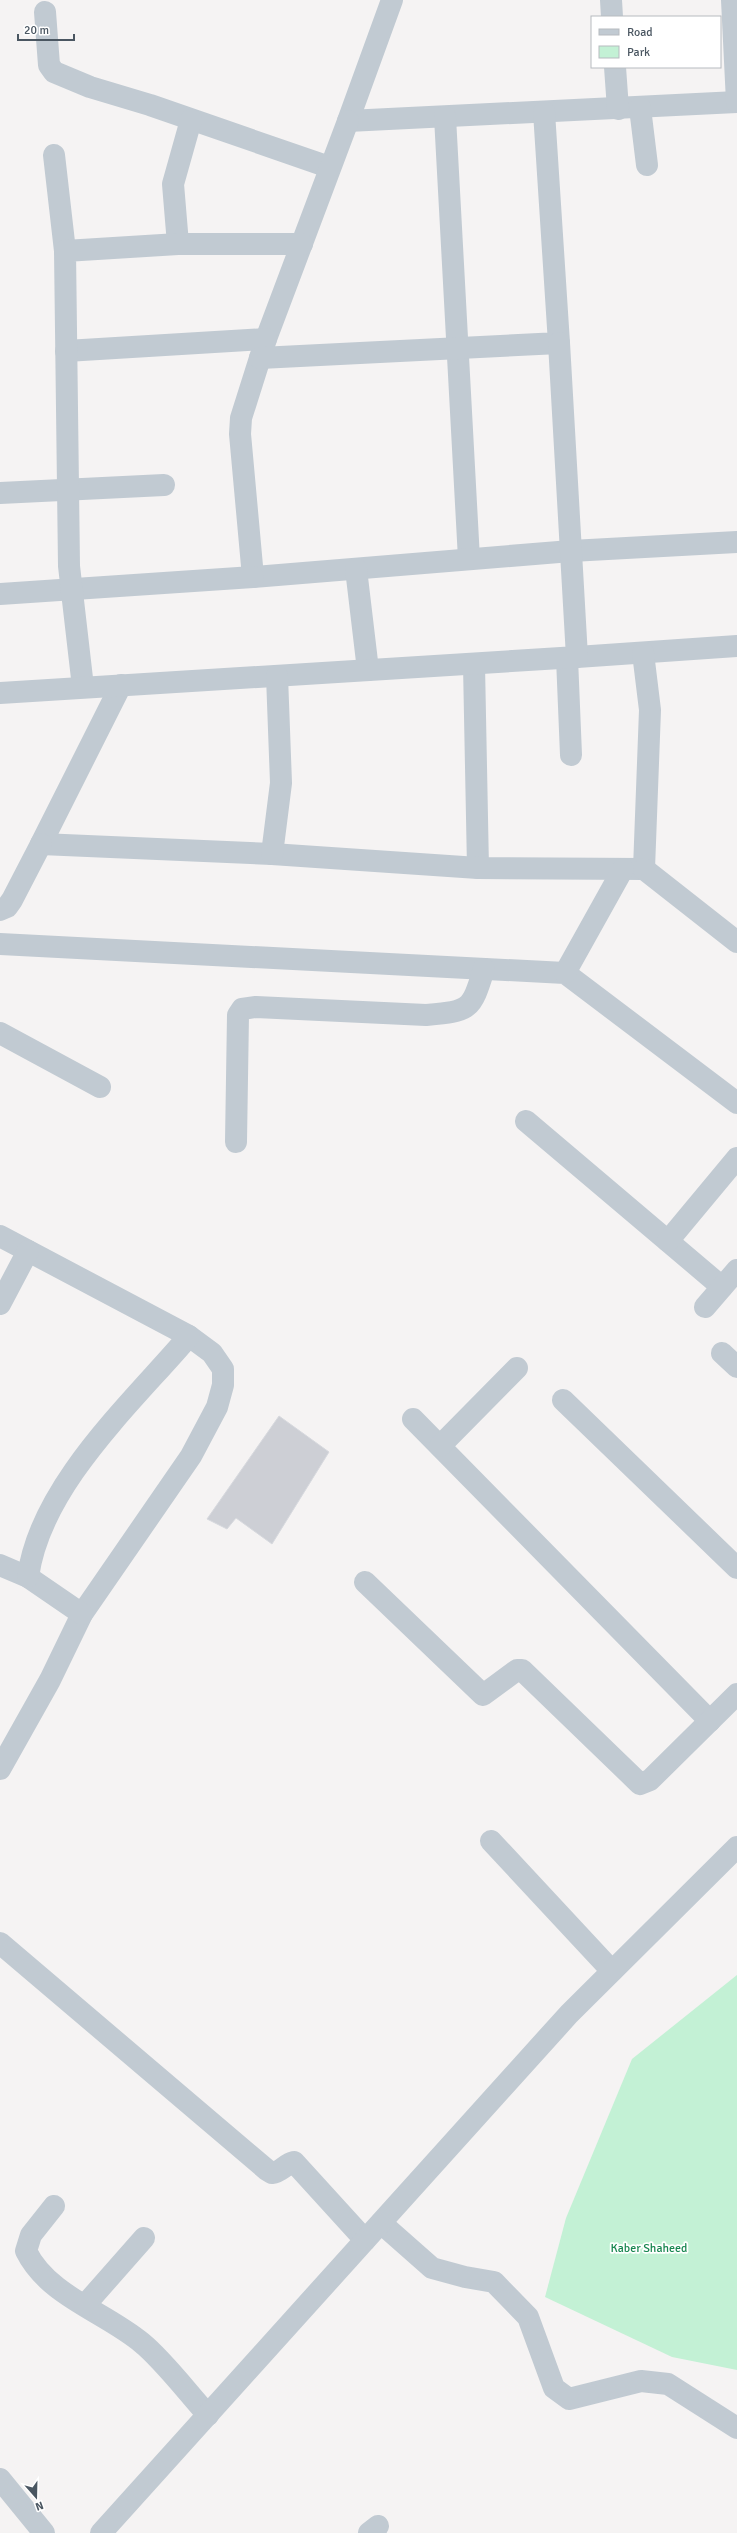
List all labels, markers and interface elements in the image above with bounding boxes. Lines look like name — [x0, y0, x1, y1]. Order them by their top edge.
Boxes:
scale bar — [18, 16, 74, 42]
legend — [591, 16, 721, 68]
text: 20 m — [24, 23, 49, 38]
text: Road — [627, 25, 653, 40]
text: Park — [627, 45, 650, 60]
park label: Kaber Shaheed — [611, 2241, 687, 2256]
north arrow — [16, 2477, 56, 2517]
text: N — [33, 2499, 45, 2513]

